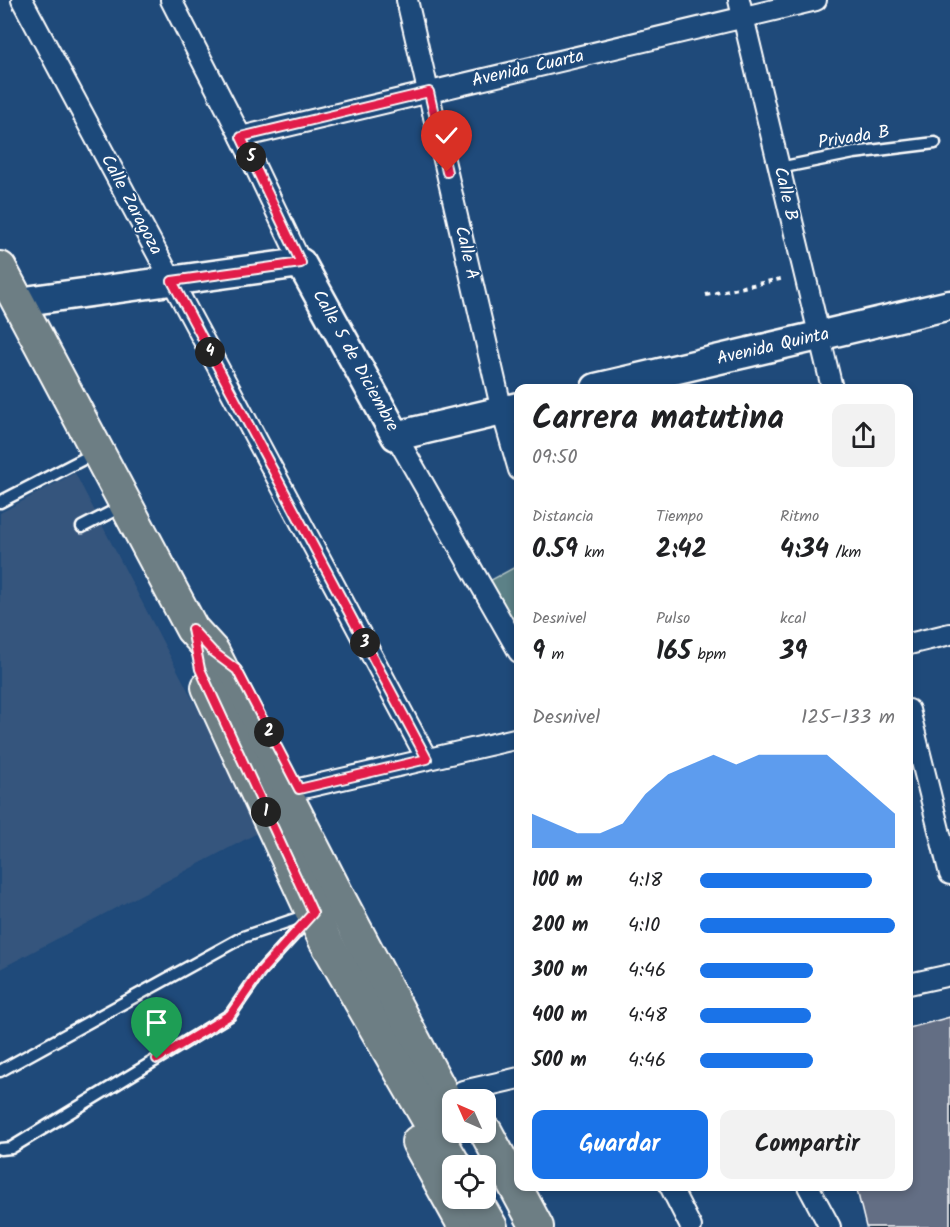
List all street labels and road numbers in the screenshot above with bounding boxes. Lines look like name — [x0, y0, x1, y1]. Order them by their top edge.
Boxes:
street label: Avenida Cuarta — [469, 42, 587, 96]
street label: Privada B — [816, 118, 892, 158]
street label: Calle Zaragoza — [92, 149, 170, 261]
street label: Calle B — [765, 164, 805, 224]
street label: Calle A — [446, 223, 486, 283]
street label: Calle 5 de Diciembre — [304, 285, 406, 437]
street label: Avenida Quinta — [714, 320, 832, 374]

